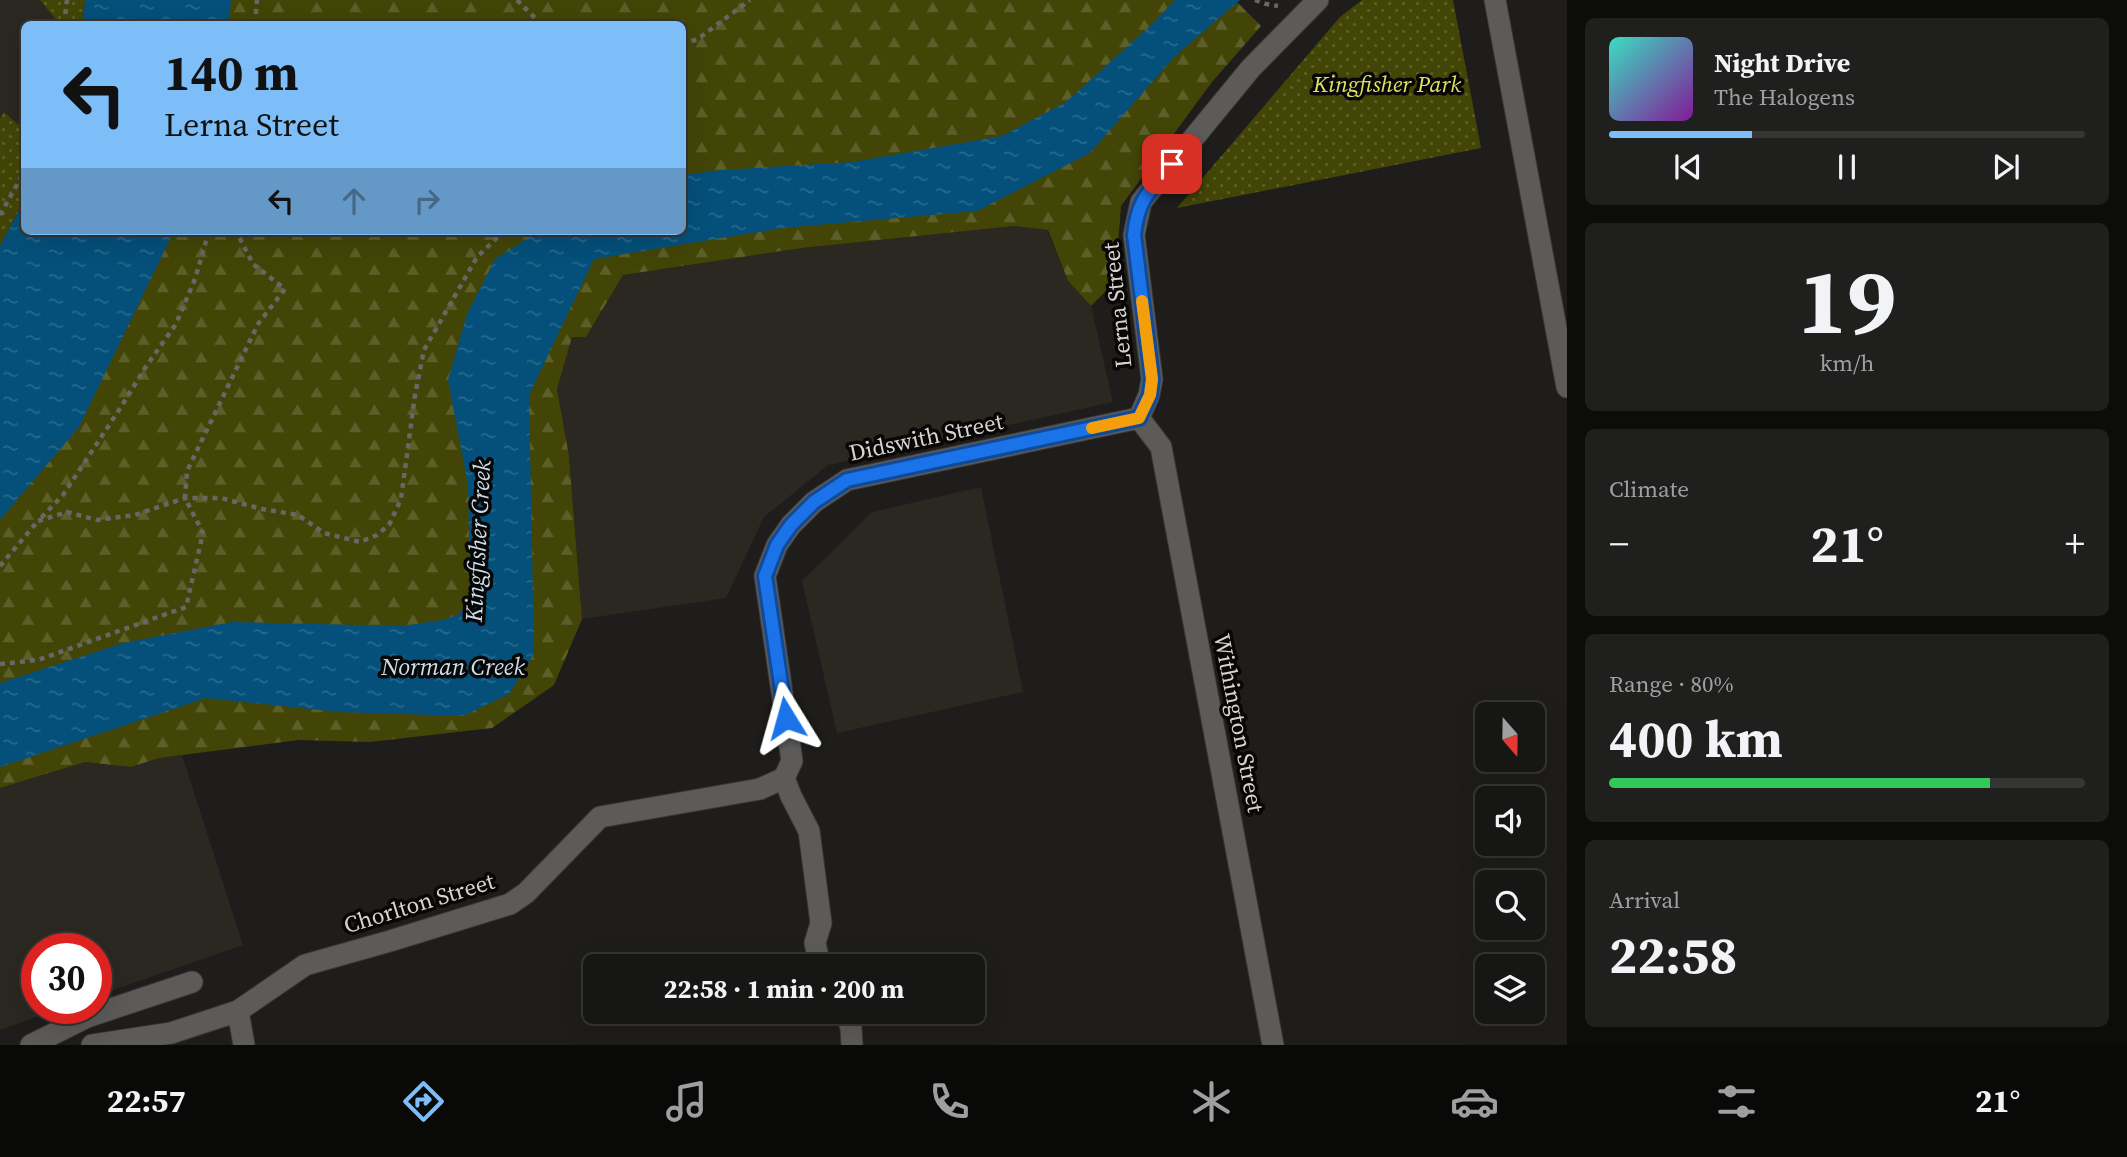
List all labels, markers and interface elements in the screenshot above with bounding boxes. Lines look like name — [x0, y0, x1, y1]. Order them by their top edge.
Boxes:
text: 140 m — [164, 39, 299, 106]
text: Night Drive — [1714, 45, 1850, 81]
icon: left — [49, 49, 140, 140]
park label: Kingfisher Park — [1312, 68, 1461, 100]
text: The Halogens — [1714, 81, 1855, 113]
text: Lerna Street — [164, 103, 339, 147]
pin — [1142, 134, 1202, 194]
icon: arrive — [1153, 145, 1191, 183]
icon: previous — [1669, 148, 1707, 186]
icon: pause — [1828, 148, 1866, 186]
icon: next — [1987, 148, 2025, 186]
icon: left — [262, 182, 300, 220]
icon: ahead — [335, 182, 373, 220]
icon: right — [408, 182, 446, 220]
text: 19 — [1798, 239, 1896, 363]
street label: Lerna Street — [1094, 240, 1139, 369]
text: km/h — [1820, 347, 1874, 379]
street label: Didswith Street — [846, 405, 1006, 469]
water label: Kingfisher Creek — [457, 458, 498, 624]
text: Climate — [1609, 473, 1689, 505]
text: 21° — [1810, 508, 1884, 579]
text: − — [1609, 518, 1629, 570]
text: + — [2065, 518, 2085, 570]
street label: Withington Street — [1206, 631, 1272, 816]
water label: Norman Creek — [380, 650, 525, 683]
text: Range · 80% — [1609, 668, 1734, 700]
position arrow — [749, 681, 823, 755]
north arrow — [1475, 702, 1545, 772]
map controls — [1475, 702, 1545, 1024]
text: 400 km — [1609, 703, 1783, 774]
button: sound — [1475, 786, 1545, 856]
street label: Chorlton Street — [340, 865, 499, 941]
button: search — [1475, 870, 1545, 940]
text: Arrival — [1609, 884, 1680, 916]
text: 22:58 — [1609, 919, 1737, 990]
speed limit sign: 30 — [21, 933, 112, 1024]
button: layers — [1475, 954, 1545, 1024]
text: 22:58 · 1 min · 200 m — [664, 971, 904, 1007]
icon: directions — [399, 1077, 448, 1126]
icon: music — [662, 1077, 711, 1126]
icon: phone — [925, 1077, 974, 1126]
icon: climate — [1187, 1077, 1236, 1126]
icon: car — [1450, 1077, 1499, 1126]
icon: filters — [1712, 1077, 1761, 1126]
text: 22:57 — [107, 1079, 186, 1123]
text: 21° — [1975, 1079, 2020, 1123]

